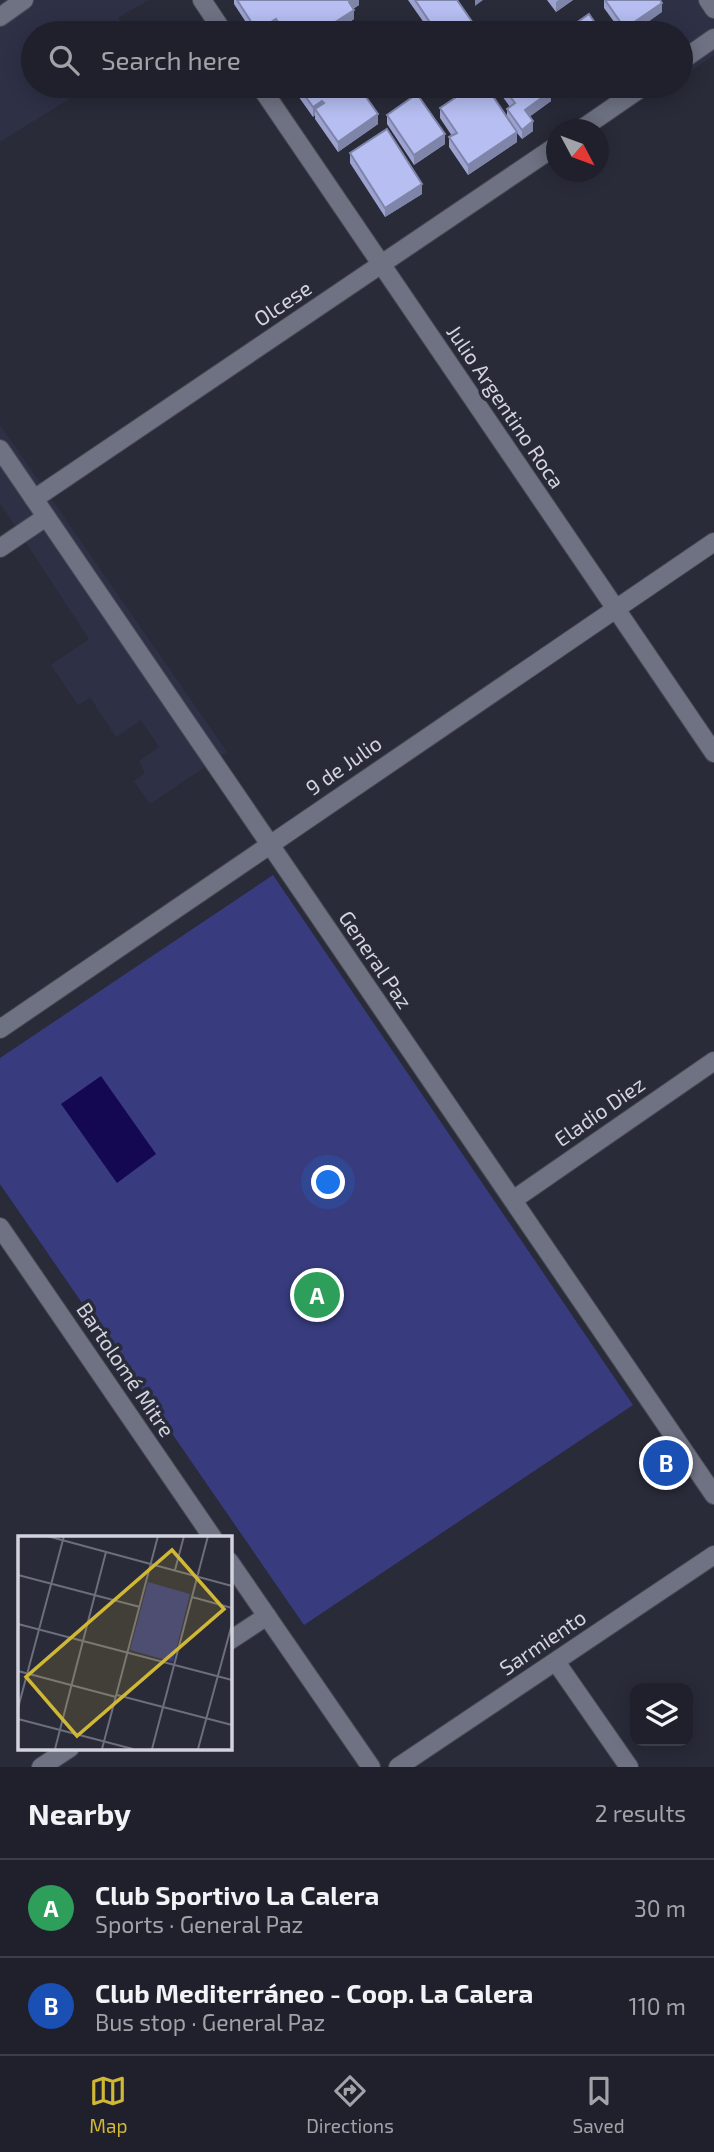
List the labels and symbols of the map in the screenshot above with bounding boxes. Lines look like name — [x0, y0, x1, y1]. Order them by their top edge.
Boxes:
north arrow — [546, 119, 609, 182]
street label: Olcese — [249, 275, 316, 331]
street label: Julio Argentino Roca — [442, 320, 570, 493]
street label: 9 de Julio — [300, 730, 386, 800]
street label: General Paz — [334, 905, 418, 1013]
street label: Eladio Diez — [549, 1071, 649, 1151]
your location — [311, 1165, 345, 1199]
pin: A — [294, 1269, 340, 1321]
street label: Bartolomé Mitre — [72, 1297, 180, 1441]
pin: B — [643, 1437, 689, 1489]
inset map — [18, 1536, 231, 1750]
street label: Sarmiento — [494, 1604, 590, 1680]

